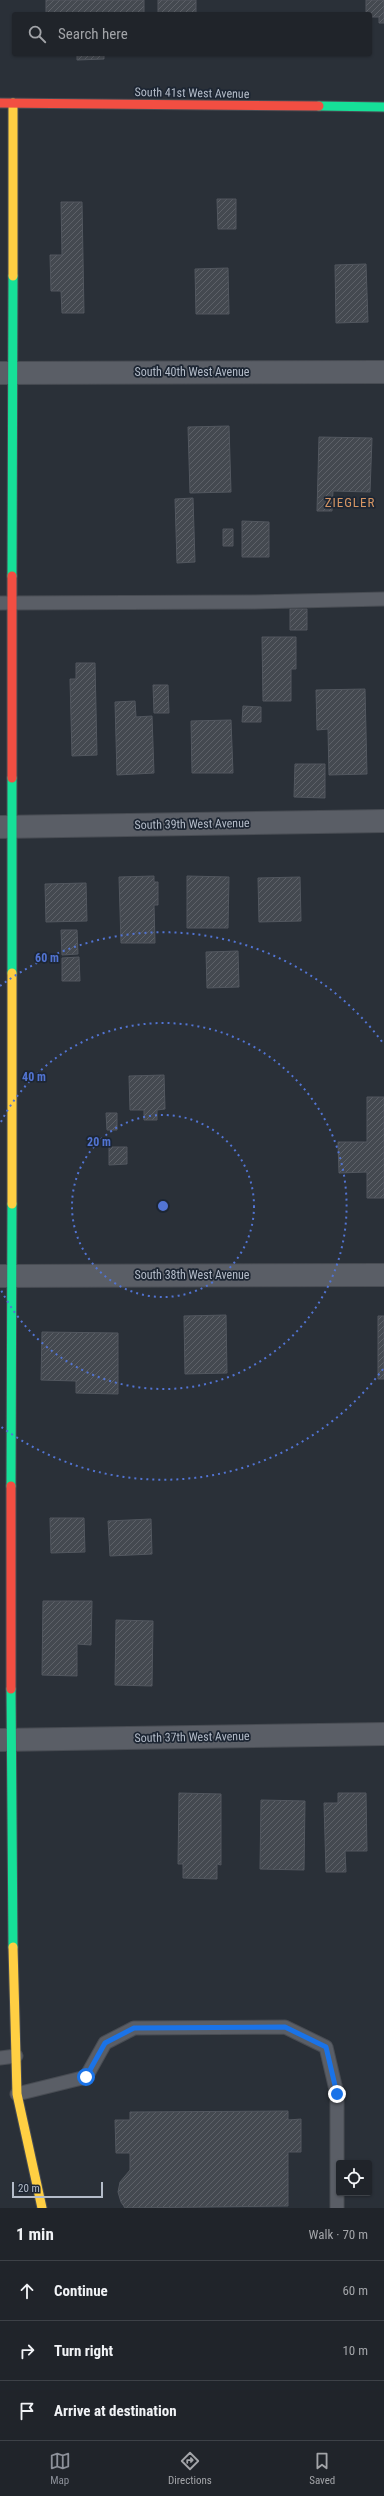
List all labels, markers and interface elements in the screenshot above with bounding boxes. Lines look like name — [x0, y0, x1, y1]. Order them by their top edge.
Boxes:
search box — [12, 12, 372, 56]
icon: search — [26, 23, 48, 45]
text: Search here — [58, 25, 128, 43]
street label: South 41st West Avenue — [135, 85, 250, 101]
street label: South 40th West Avenue — [134, 365, 250, 379]
district label: ZIEGLER — [325, 495, 375, 510]
street label: South 39th West Avenue — [134, 816, 250, 832]
text: 60 m — [35, 951, 59, 965]
text: 40 m — [22, 1070, 46, 1084]
text: 20 m — [87, 1135, 111, 1149]
centre of rings — [156, 1199, 170, 1213]
street label: South 38th West Avenue — [134, 1268, 250, 1282]
street label: South 37th West Avenue — [134, 1729, 250, 1745]
route start — [77, 2068, 95, 2086]
route end — [328, 2085, 346, 2103]
map controls — [336, 2160, 372, 2196]
button: locate — [336, 2160, 372, 2196]
scale bar — [12, 2180, 103, 2199]
text: 20 m — [18, 2182, 40, 2195]
text: 1 min — [16, 2224, 54, 2244]
text: Walk · 70 m — [308, 2227, 368, 2242]
icon: ahead — [16, 2280, 38, 2302]
text: Continue — [54, 2282, 108, 2300]
text: 60 m — [342, 2283, 368, 2298]
icon: right — [16, 2340, 38, 2362]
text: Turn right — [54, 2342, 113, 2360]
text: 10 m — [342, 2343, 368, 2358]
icon: arrive — [16, 2400, 38, 2422]
text: Arrive at destination — [54, 2402, 177, 2420]
tab: Map — [49, 2450, 71, 2487]
tab: Directions — [168, 2450, 212, 2487]
tab: Saved — [309, 2450, 335, 2487]

